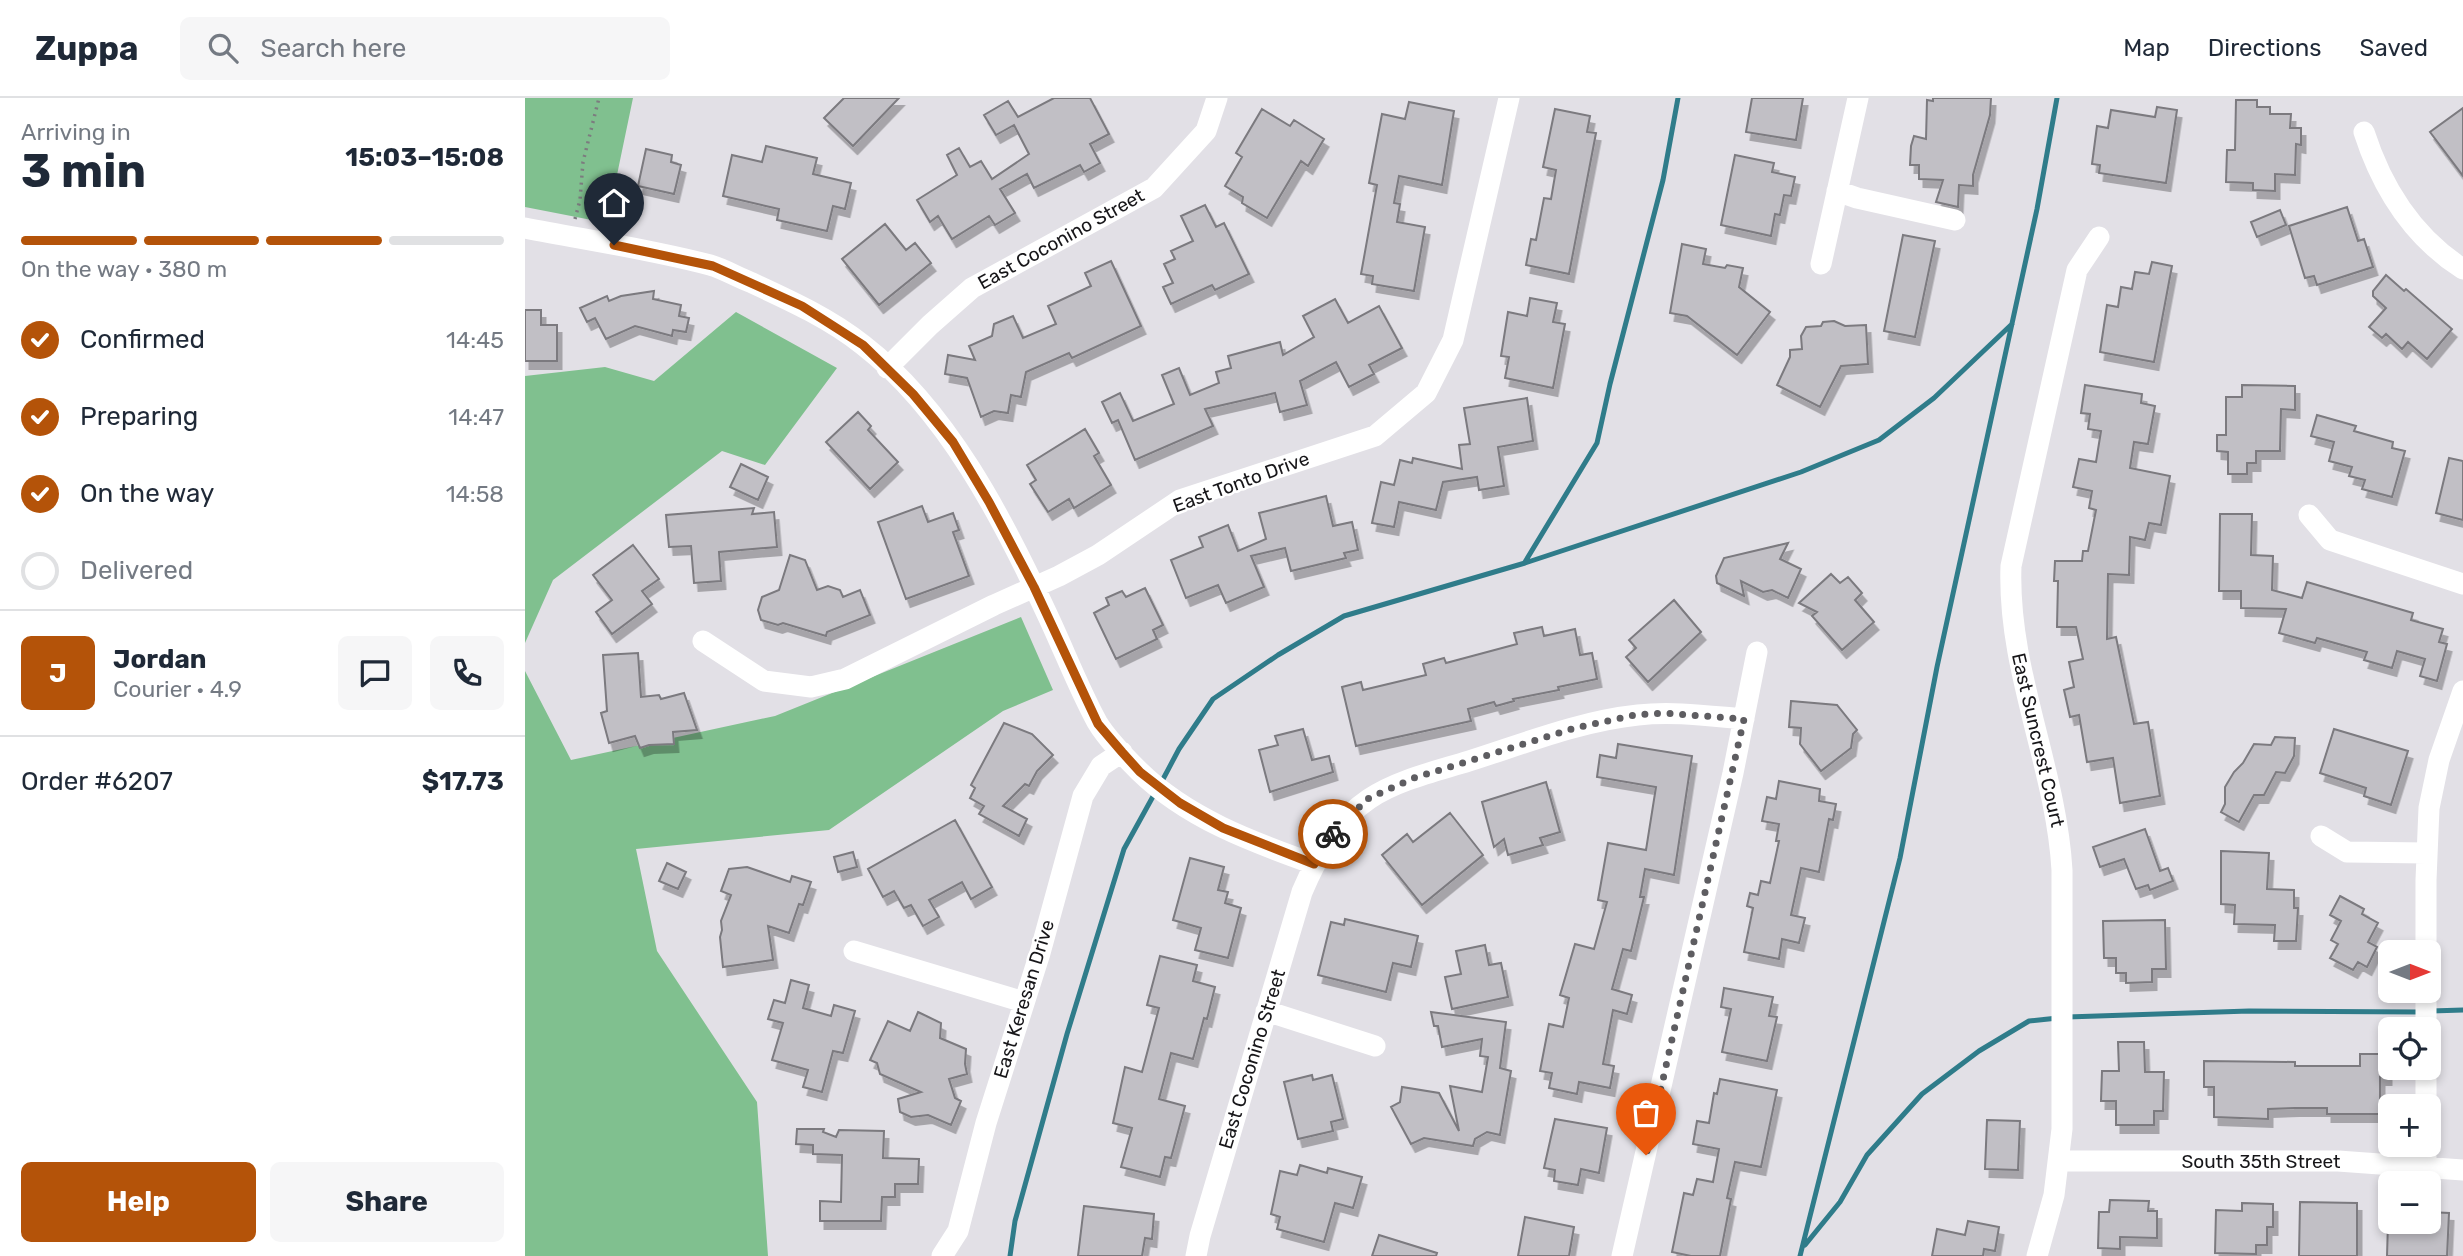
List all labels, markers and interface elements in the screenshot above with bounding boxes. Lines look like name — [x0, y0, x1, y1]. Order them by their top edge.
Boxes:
search box — [180, 17, 670, 80]
text: Zuppa — [35, 29, 138, 68]
icon: search — [204, 29, 242, 67]
text: Search here — [260, 33, 406, 64]
text: Map — [2123, 34, 2170, 62]
text: Directions — [2208, 34, 2321, 62]
text: Saved — [2359, 34, 2428, 62]
text: Arriving in — [21, 118, 131, 146]
text: 15:03–15:08 — [345, 142, 504, 173]
text: 3 min — [21, 144, 146, 199]
pin — [584, 173, 644, 245]
street label: East Coconino Street — [974, 183, 1149, 294]
icon: home — [595, 184, 633, 222]
text: On the way · 380 m — [21, 255, 227, 283]
icon: check — [21, 321, 59, 359]
text: Confirmed — [80, 324, 205, 355]
text: 14:45 — [446, 326, 504, 354]
icon: check — [21, 398, 59, 436]
text: Preparing — [80, 401, 198, 432]
text: 14:47 — [448, 403, 504, 431]
street label: East Tonto Drive — [1170, 447, 1312, 517]
icon: check — [21, 475, 59, 513]
text: On the way — [80, 478, 214, 509]
text: 14:58 — [446, 480, 504, 508]
text: Delivered — [80, 555, 193, 586]
button: chat — [338, 636, 412, 710]
button: phone — [430, 636, 504, 710]
text: Jordan — [113, 644, 206, 675]
street label: East Suncrest Court — [2007, 651, 2069, 830]
text: J — [49, 658, 67, 689]
text: Courier · 4.9 — [113, 675, 242, 703]
text: Order #6207 — [21, 766, 173, 797]
text: $17.73 — [422, 766, 504, 797]
courier — [1298, 799, 1368, 869]
icon: bike — [1314, 815, 1352, 853]
street label: East Keresan Drive — [989, 917, 1059, 1081]
north arrow — [2378, 940, 2441, 1003]
map controls — [2378, 940, 2441, 1234]
street label: East Coconino Street — [1214, 966, 1290, 1152]
button: locate — [2378, 1017, 2441, 1080]
pin — [1616, 1083, 1676, 1155]
icon: bag — [1627, 1094, 1665, 1132]
button: + — [2378, 1094, 2441, 1157]
street label: South 35th Street — [2181, 1150, 2341, 1173]
button: Help — [21, 1162, 256, 1242]
button: Share — [270, 1162, 504, 1242]
button: − — [2378, 1171, 2441, 1234]

